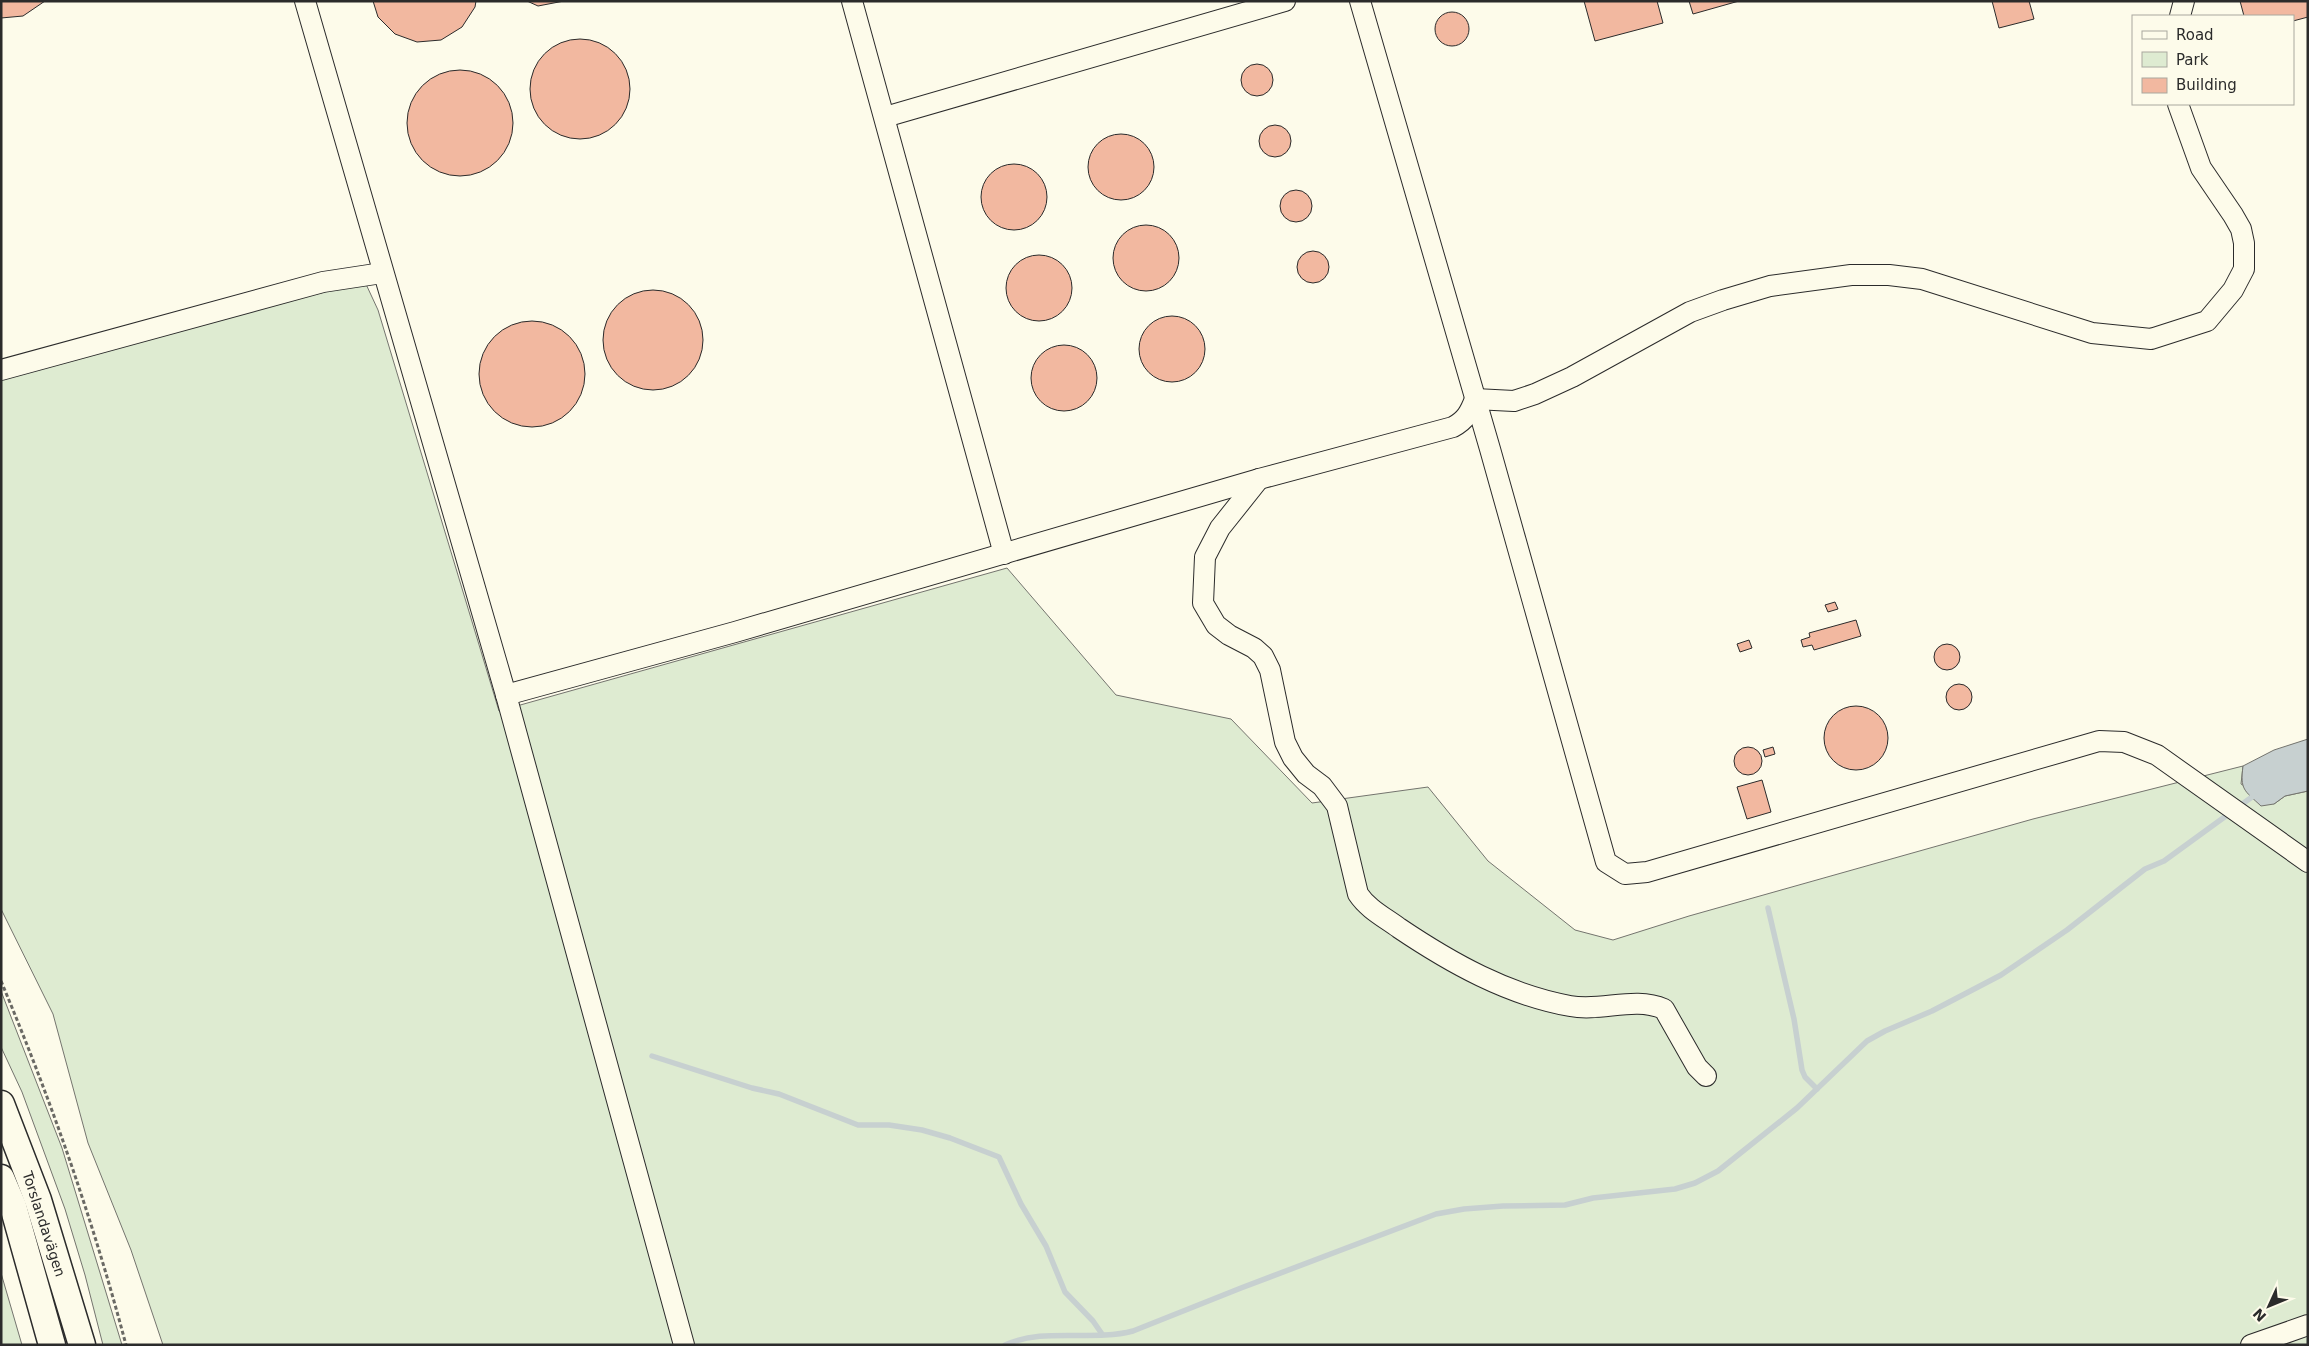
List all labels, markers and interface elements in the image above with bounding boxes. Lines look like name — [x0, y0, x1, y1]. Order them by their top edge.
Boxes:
legend — [2132, 15, 2294, 105]
text: Road — [2176, 26, 2214, 44]
text: Park — [2176, 51, 2209, 69]
text: Building — [2176, 76, 2237, 94]
street label: Torslandavägen — [19, 1168, 69, 1279]
north arrow — [2244, 1281, 2294, 1331]
text: N — [2250, 1305, 2269, 1325]

